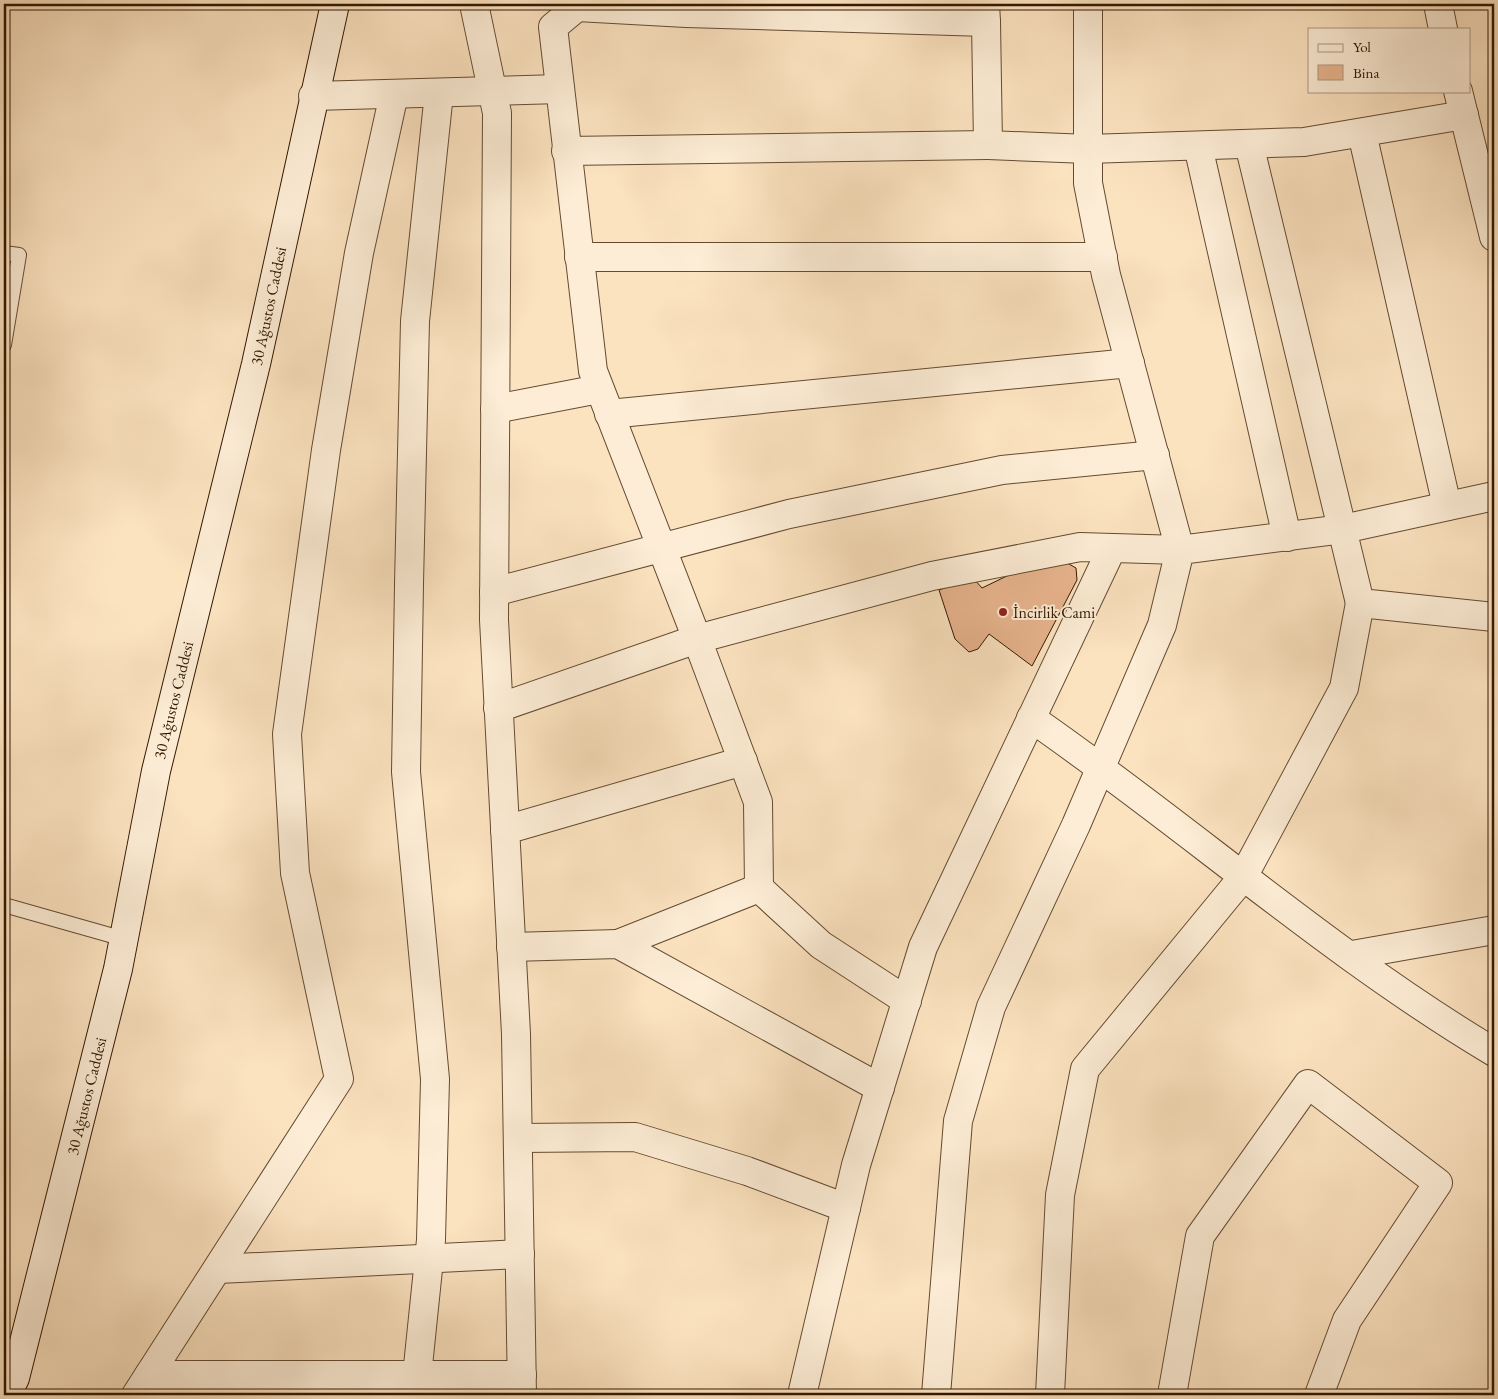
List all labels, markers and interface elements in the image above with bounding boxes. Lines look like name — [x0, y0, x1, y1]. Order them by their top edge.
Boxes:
legend — [1308, 28, 1470, 92]
text: Yol — [1353, 37, 1371, 56]
text: Bina — [1353, 63, 1379, 82]
street label: 30 Ağustos Caddesi — [246, 245, 291, 367]
place label: İncirlik Cami — [1013, 602, 1095, 623]
marker: İncirlik Cami — [997, 606, 1009, 618]
street label: 30 Ağustos Caddesi — [149, 639, 198, 761]
street label: 30 Ağustos Caddesi — [62, 1035, 111, 1157]

